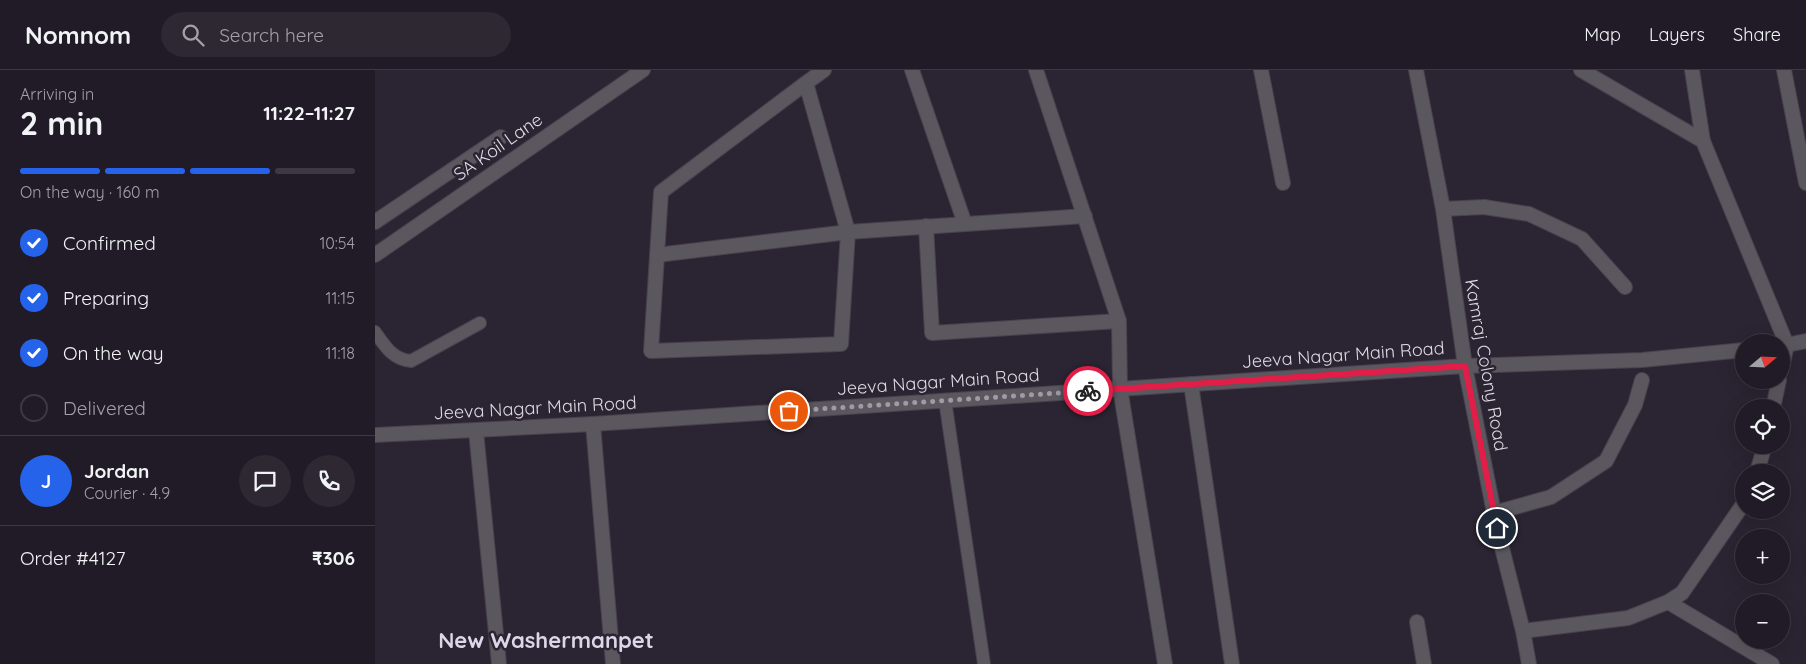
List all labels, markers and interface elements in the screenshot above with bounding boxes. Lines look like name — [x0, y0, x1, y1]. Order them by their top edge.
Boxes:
search box — [161, 12, 511, 57]
text: Nomnom — [25, 20, 131, 50]
icon: search — [179, 21, 207, 49]
text: Search here — [219, 23, 324, 47]
text: Map — [1584, 23, 1621, 46]
text: Layers — [1649, 23, 1705, 46]
text: Share — [1733, 23, 1781, 46]
text: Arriving in — [20, 84, 94, 104]
text: 11:22–11:27 — [263, 101, 355, 125]
text: 2 min — [20, 103, 103, 143]
street label: SA Koil Lane — [449, 108, 547, 186]
text: On the way · 160 m — [20, 182, 160, 202]
icon: check — [20, 229, 48, 257]
text: Confirmed — [63, 231, 156, 255]
text: 10:54 — [319, 233, 355, 253]
street label: Kamraj Colony Road — [1460, 277, 1513, 453]
icon: check — [20, 284, 48, 312]
text: Preparing — [63, 286, 149, 310]
text: 11:15 — [326, 288, 355, 308]
north arrow — [1735, 334, 1790, 389]
map controls — [1735, 334, 1790, 649]
street label: Jeeva Nagar Main Road — [1241, 336, 1445, 373]
icon: check — [20, 339, 48, 367]
text: On the way — [63, 341, 164, 365]
text: 11:18 — [326, 343, 355, 363]
street label: Jeeva Nagar Main Road — [836, 363, 1040, 400]
courier — [1063, 366, 1113, 416]
icon: bike — [1074, 377, 1102, 405]
pin — [768, 390, 810, 432]
street label: Jeeva Nagar Main Road — [433, 391, 637, 424]
text: Delivered — [63, 396, 146, 420]
icon: bag — [775, 397, 803, 425]
button: locate — [1735, 399, 1790, 454]
button: chat — [239, 455, 291, 507]
button: phone — [303, 455, 355, 507]
text: Jordan — [84, 459, 149, 483]
button: layers — [1735, 464, 1790, 519]
text: J — [41, 469, 51, 493]
text: Courier · 4.9 — [84, 483, 170, 503]
pin — [1476, 507, 1518, 549]
icon: home — [1483, 514, 1511, 542]
button: + — [1735, 529, 1790, 584]
text: Order #4127 — [20, 546, 125, 570]
text: ₹306 — [312, 546, 355, 570]
button: − — [1735, 594, 1790, 649]
district label: New Washermanpet — [438, 626, 654, 654]

